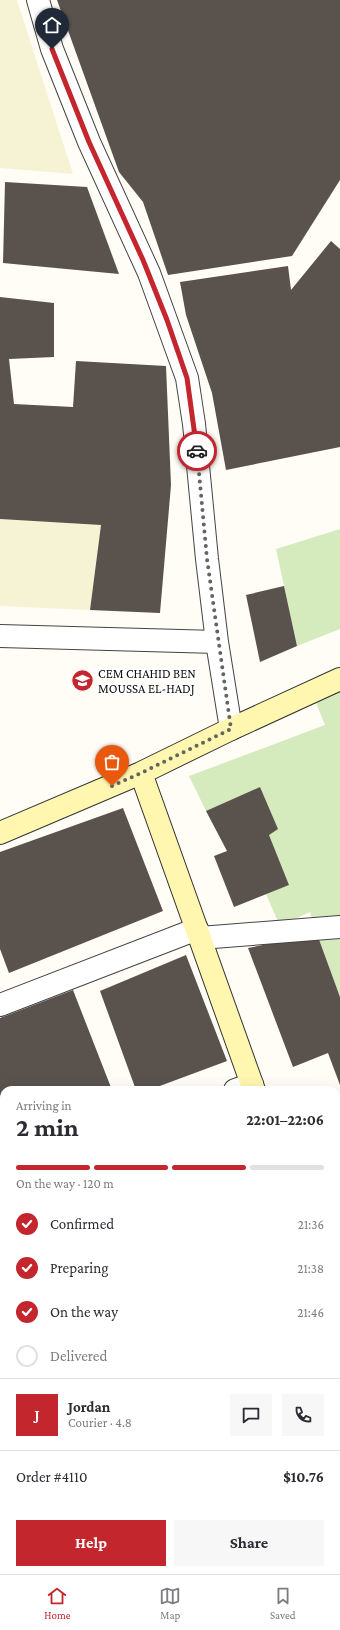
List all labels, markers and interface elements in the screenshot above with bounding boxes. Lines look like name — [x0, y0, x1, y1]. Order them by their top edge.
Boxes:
pin — [35, 8, 69, 49]
icon: home — [41, 14, 63, 36]
courier — [177, 431, 217, 471]
icon: car — [186, 440, 208, 462]
place label: CEM CHAHID BEN MOUSSA EL-HADJ — [98, 666, 196, 696]
school or university icon: CEM CHAHID BEN MOUSSA EL-HADJ — [69, 667, 95, 693]
pin — [95, 745, 129, 786]
icon: bag — [101, 751, 123, 773]
text: Arriving in — [16, 1098, 72, 1113]
text: 22:01–22:06 — [246, 1112, 324, 1128]
text: 2 min — [16, 1113, 79, 1142]
text: On the way · 120 m — [16, 1176, 114, 1191]
icon: check — [16, 1213, 38, 1235]
text: Confirmed — [50, 1216, 114, 1232]
text: 21:36 — [298, 1217, 324, 1232]
icon: check — [16, 1257, 38, 1279]
text: Preparing — [50, 1260, 109, 1276]
text: 21:38 — [297, 1261, 324, 1276]
icon: check — [16, 1301, 38, 1323]
text: On the way — [50, 1304, 118, 1320]
text: 21:46 — [297, 1305, 324, 1320]
text: Delivered — [50, 1348, 107, 1364]
button: chat — [230, 1394, 272, 1436]
button: phone — [282, 1394, 324, 1436]
text: Jordan — [68, 1399, 110, 1415]
text: J — [34, 1407, 40, 1423]
text: Courier · 4.8 — [68, 1415, 132, 1430]
text: Order #4110 — [16, 1469, 88, 1485]
text: $10.76 — [283, 1469, 324, 1485]
button: Help — [16, 1520, 166, 1566]
button: Share — [174, 1520, 324, 1566]
tab: Home — [44, 1585, 71, 1621]
tab: Map — [159, 1585, 181, 1621]
tab: Saved — [270, 1585, 296, 1621]

